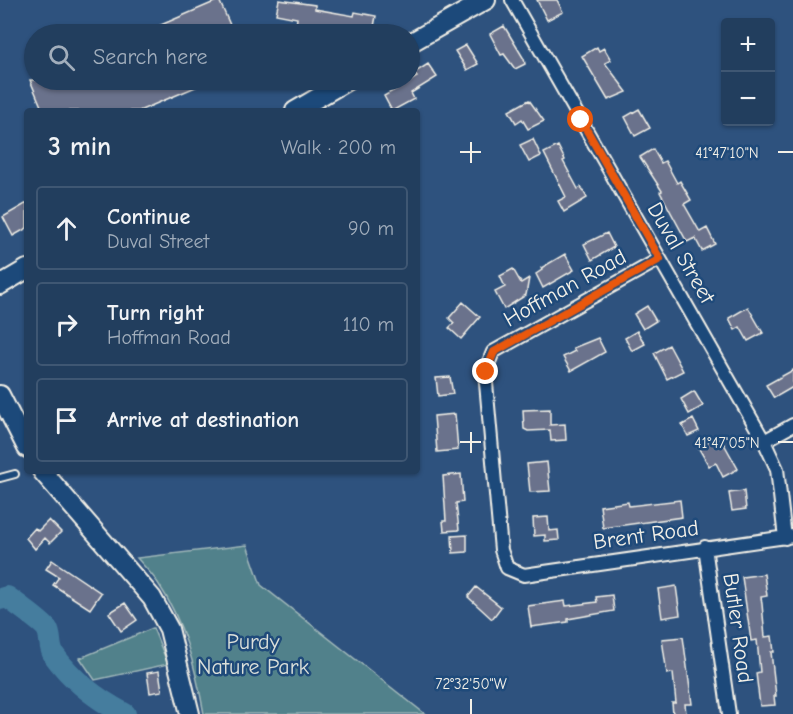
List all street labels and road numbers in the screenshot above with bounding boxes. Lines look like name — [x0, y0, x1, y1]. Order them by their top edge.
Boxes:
street label: Duval Street — [642, 198, 721, 309]
street label: Hoffman Road — [499, 244, 631, 332]
street label: Brent Road — [592, 515, 700, 555]
street label: Butler Road — [717, 571, 759, 685]

